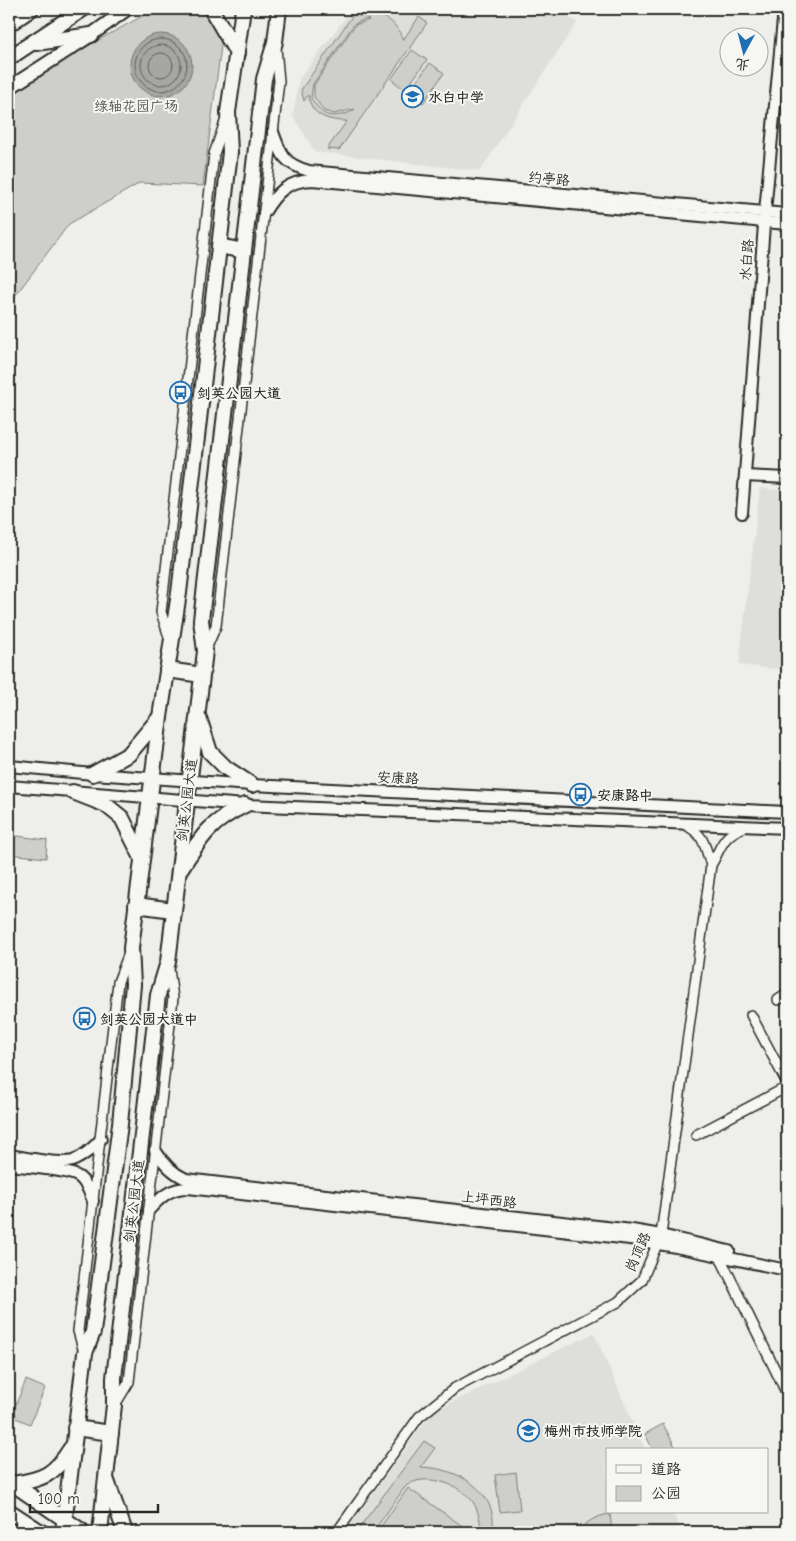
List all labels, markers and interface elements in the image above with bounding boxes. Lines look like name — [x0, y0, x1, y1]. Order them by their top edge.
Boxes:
north arrow — [718, 28, 768, 78]
text: 北 — [734, 55, 750, 74]
school or university icon: 水白中学 — [400, 85, 424, 109]
place label: 水白中学 — [428, 89, 484, 106]
park label: 绿轴花园广场 — [94, 98, 178, 115]
street label: 约亭路 — [527, 169, 571, 189]
street label: 水白路 — [737, 238, 757, 282]
bus stop icon: 剑英公园大道 — [169, 381, 193, 405]
place label: 剑英公园大道 — [197, 385, 281, 402]
street label: 剑英公园大道 — [173, 757, 201, 843]
street label: 安康路 — [377, 768, 419, 788]
bus stop icon: 安康路中 — [569, 783, 593, 807]
place label: 安康路中 — [597, 787, 653, 804]
bus stop icon: 剑英公园大道中 — [72, 1007, 96, 1031]
place label: 剑英公园大道中 — [100, 1011, 198, 1028]
street label: 剑英公园大道 — [120, 1158, 148, 1244]
street label: 上坪西路 — [460, 1188, 518, 1212]
street label: 岗顶路 — [622, 1229, 654, 1275]
school or university icon: 梅州市技师学院 — [516, 1419, 540, 1443]
place label: 梅州市技师学院 — [544, 1423, 642, 1440]
legend — [606, 1448, 768, 1514]
text: 道路 — [651, 1460, 681, 1478]
scale bar — [30, 1481, 158, 1513]
text: 公园 — [651, 1484, 681, 1502]
text: 100 m — [38, 1490, 80, 1508]

